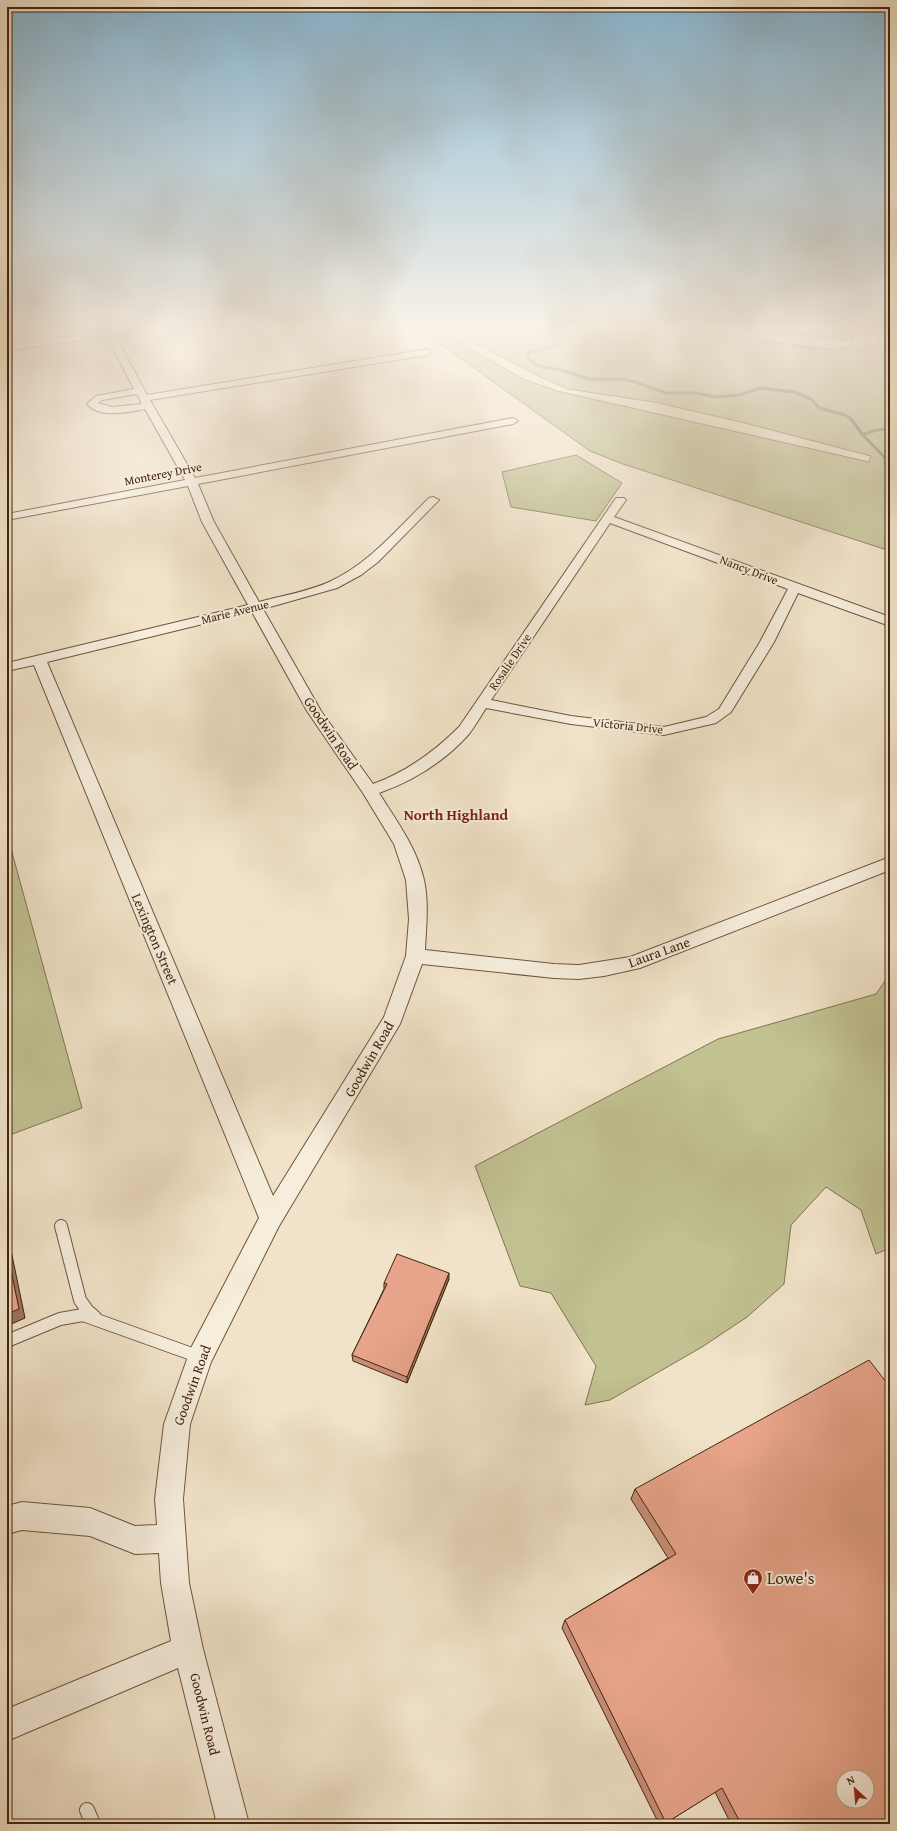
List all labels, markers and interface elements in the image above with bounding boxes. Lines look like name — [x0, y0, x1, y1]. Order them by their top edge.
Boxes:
street label: Monterey Drive — [123, 458, 203, 489]
street label: Nancy Drive — [718, 551, 781, 589]
street label: Marie Avenue — [199, 595, 271, 628]
street label: Rosalie Drive — [484, 630, 535, 694]
street label: Goodwin Road — [299, 693, 363, 774]
street label: Victoria Drive — [592, 713, 664, 738]
district label: North Highland — [404, 804, 509, 825]
street label: Lexington Street — [127, 890, 183, 988]
street label: Laura Lane — [625, 931, 693, 972]
street label: Goodwin Road — [339, 1017, 399, 1100]
street label: Goodwin Road — [168, 1342, 216, 1428]
place label: Lowe's — [767, 1565, 815, 1590]
shop icon: Lowe's — [742, 1567, 764, 1595]
street label: Goodwin Road — [185, 1671, 225, 1758]
north arrow — [835, 1769, 875, 1809]
text: N — [844, 1771, 858, 1789]

